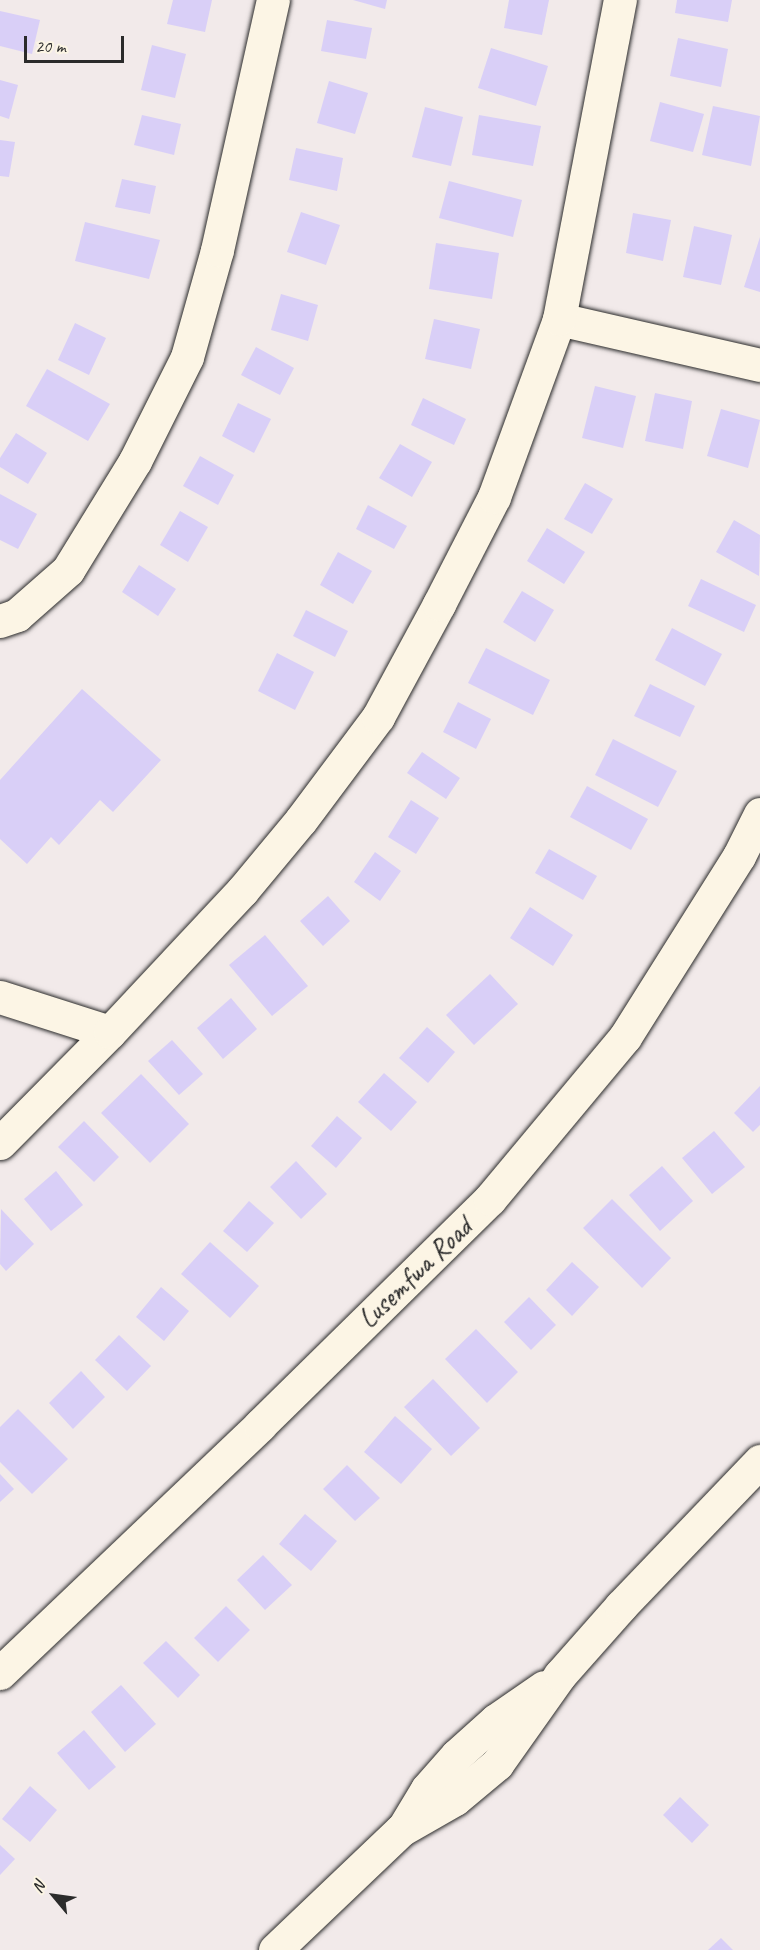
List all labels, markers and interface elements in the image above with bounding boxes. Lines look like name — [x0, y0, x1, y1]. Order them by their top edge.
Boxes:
scale bar — [27, 24, 128, 62]
text: 20 m — [35, 35, 66, 57]
street label: Lusemfwa Road — [351, 1211, 479, 1335]
north arrow — [24, 1866, 84, 1926]
text: N — [27, 1878, 49, 1896]

